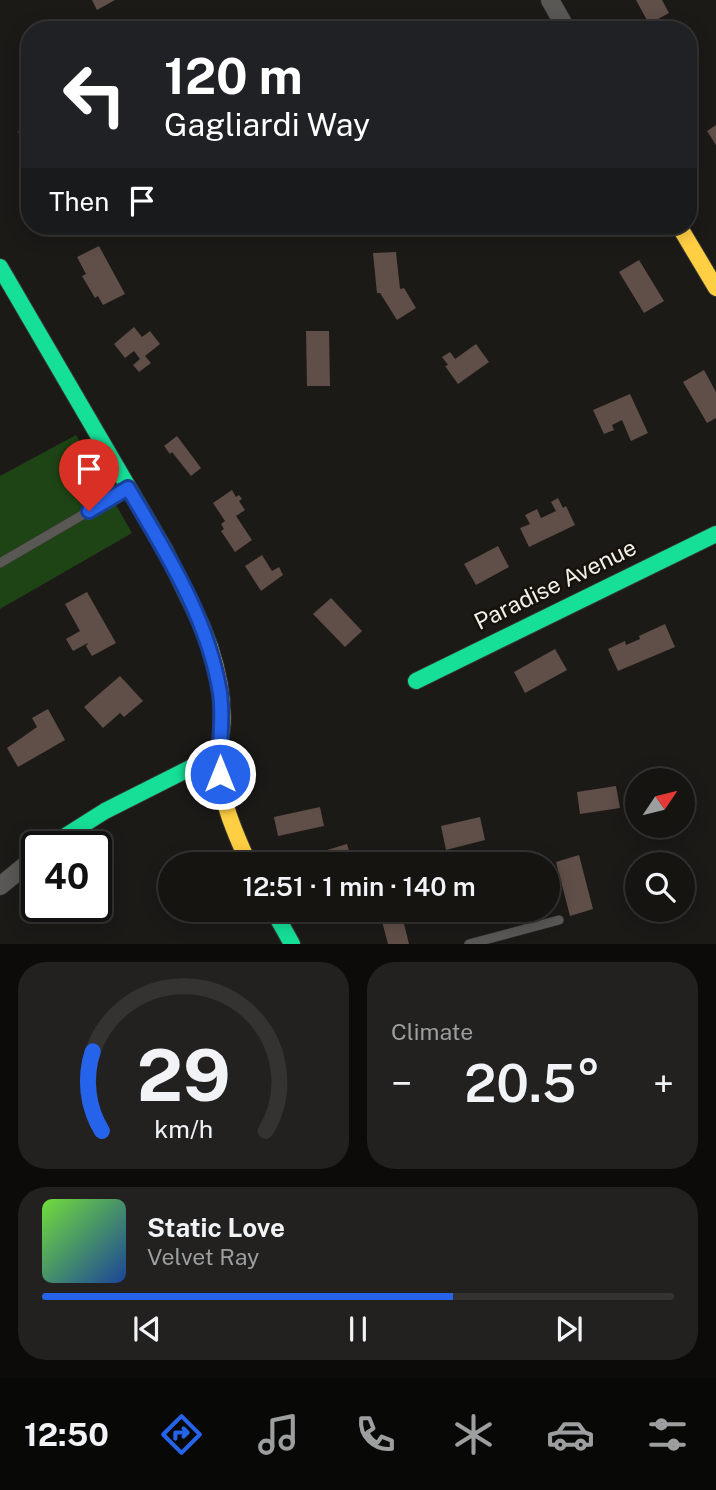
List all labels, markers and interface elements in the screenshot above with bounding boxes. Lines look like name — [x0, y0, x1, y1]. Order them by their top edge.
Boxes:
text: 120 m — [164, 47, 303, 105]
icon: left — [49, 49, 140, 140]
text: Gagliardi Way — [164, 106, 370, 143]
icon: arrive — [123, 182, 161, 220]
text: Then — [49, 186, 109, 217]
pin — [59, 439, 119, 511]
icon: arrive — [70, 450, 108, 488]
street label: Paradise Avenue — [469, 533, 641, 635]
position arrow — [183, 737, 257, 811]
north arrow — [625, 768, 695, 838]
map controls — [625, 768, 695, 922]
speed limit sign: 40 — [21, 831, 112, 922]
button: search — [625, 852, 695, 922]
text: 12:51 · 1 min · 140 m — [242, 871, 476, 902]
text: Climate — [391, 1018, 473, 1045]
text: 29 — [136, 1033, 231, 1118]
text: 20.5° — [464, 1053, 601, 1114]
text: − — [391, 1061, 412, 1106]
text: + — [653, 1061, 674, 1106]
text: km/h — [154, 1114, 213, 1144]
text: Static Love — [147, 1212, 285, 1243]
text: Velvet Ray — [147, 1243, 259, 1270]
icon: previous — [128, 1310, 166, 1348]
icon: pause — [339, 1310, 377, 1348]
icon: next — [550, 1310, 588, 1348]
icon: directions — [157, 1410, 206, 1459]
icon: music — [254, 1410, 303, 1459]
icon: phone — [351, 1410, 400, 1459]
icon: climate — [449, 1410, 498, 1459]
icon: car — [546, 1410, 595, 1459]
icon: filters — [643, 1410, 692, 1459]
text: 12:50 — [24, 1416, 109, 1453]

